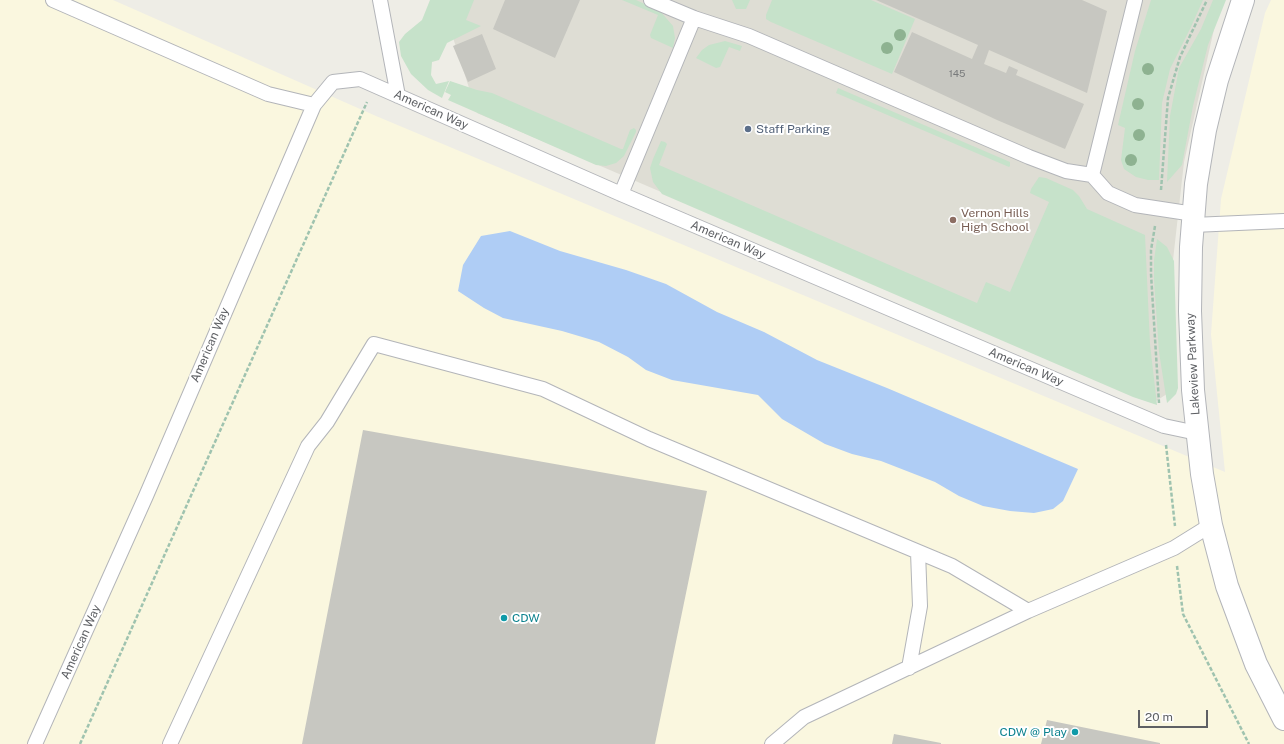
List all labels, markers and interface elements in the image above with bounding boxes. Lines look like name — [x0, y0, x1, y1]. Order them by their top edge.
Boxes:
house number: 145 — [949, 68, 965, 80]
street label: American Way — [392, 87, 470, 133]
place label: Staff Parking — [756, 122, 830, 136]
marker: Staff Parking — [743, 124, 753, 134]
place label: Vernon Hills High School — [961, 206, 1029, 234]
marker: Vernon Hills High School — [948, 215, 958, 225]
street label: American Way — [688, 218, 768, 262]
street label: American Way — [188, 305, 232, 385]
street label: Lakeview Parkway — [1183, 313, 1203, 415]
street label: American Way — [986, 345, 1066, 389]
street label: American Way — [58, 603, 104, 681]
place label: CDW — [512, 611, 540, 625]
marker: CDW — [499, 613, 509, 623]
scale bar — [1140, 702, 1210, 728]
text: 20 m — [1145, 710, 1173, 724]
place label: CDW @ Play — [999, 725, 1067, 739]
marker: CDW @ Play — [1070, 727, 1080, 737]

